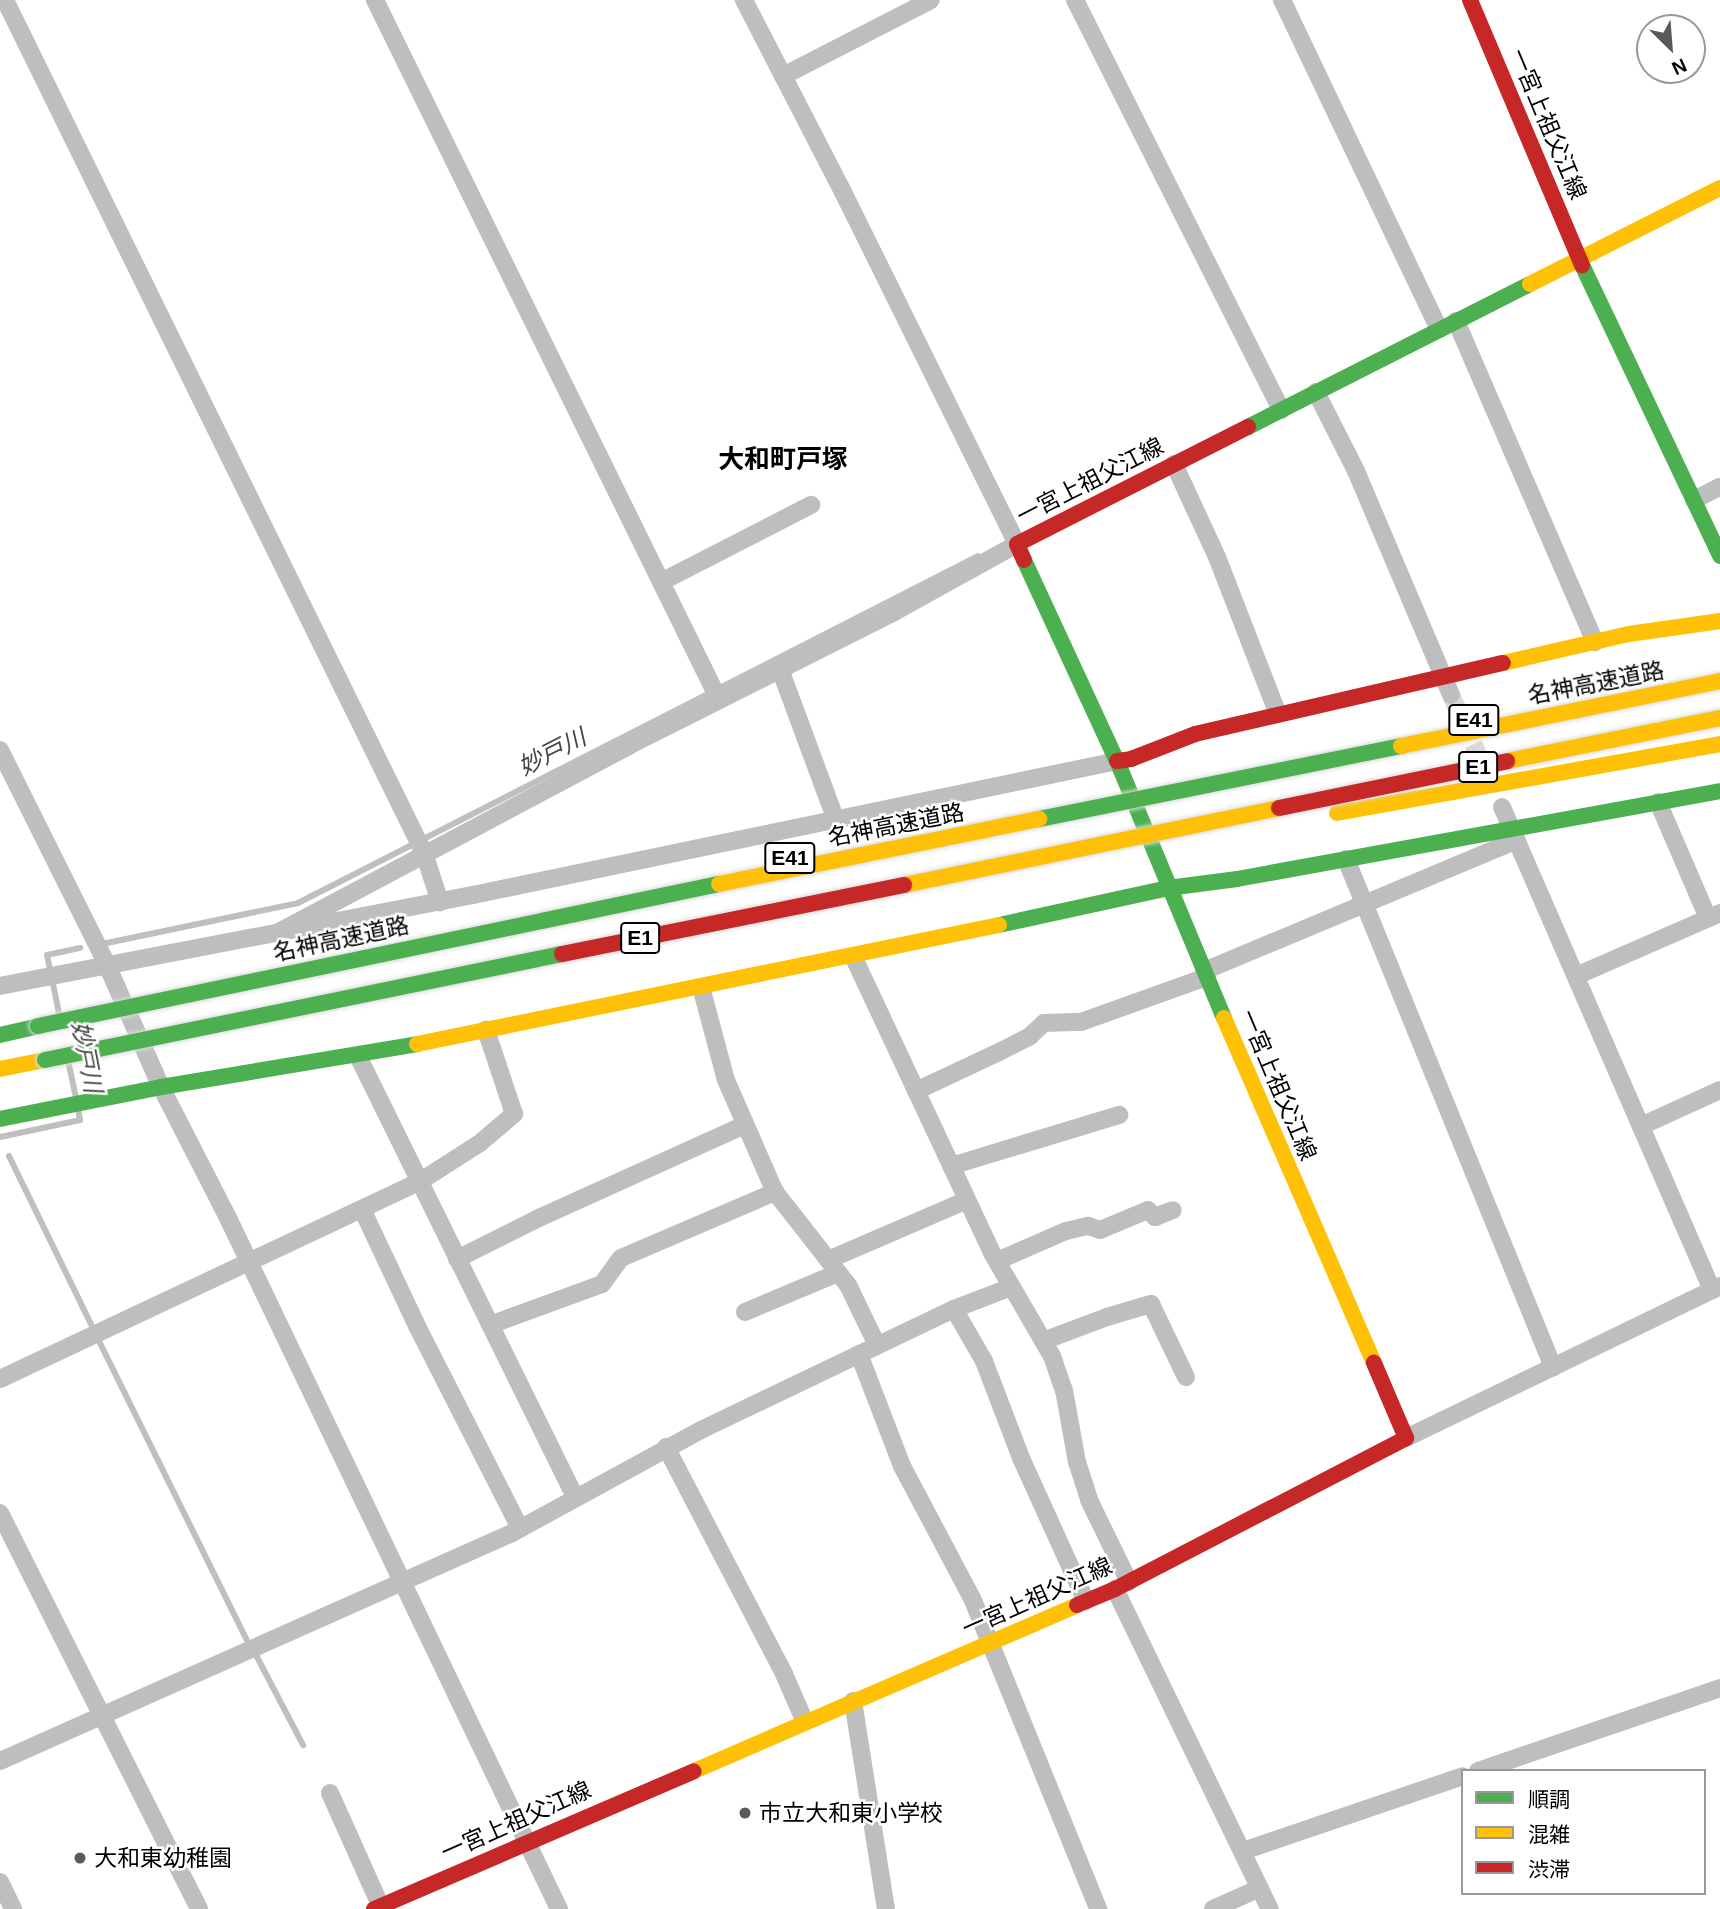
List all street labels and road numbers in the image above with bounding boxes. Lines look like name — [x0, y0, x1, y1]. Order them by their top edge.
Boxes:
street label: 一宮上祖父江線 — [1504, 45, 1592, 203]
street label: 一宮上祖父江線 — [1012, 432, 1168, 530]
street label: 名神高速道路 — [1526, 656, 1666, 710]
road number: E41 — [1448, 702, 1500, 738]
road number: E1 — [1457, 750, 1499, 784]
street label: 名神高速道路 — [826, 798, 966, 852]
road number: E41 — [764, 840, 816, 876]
street label: 名神高速道路 — [271, 911, 411, 967]
road number: E1 — [619, 920, 661, 956]
street label: 一宮上祖父江線 — [1234, 1006, 1322, 1164]
street label: 一宮上祖父江線 — [958, 1552, 1116, 1642]
street label: 一宮上祖父江線 — [437, 1776, 595, 1866]

